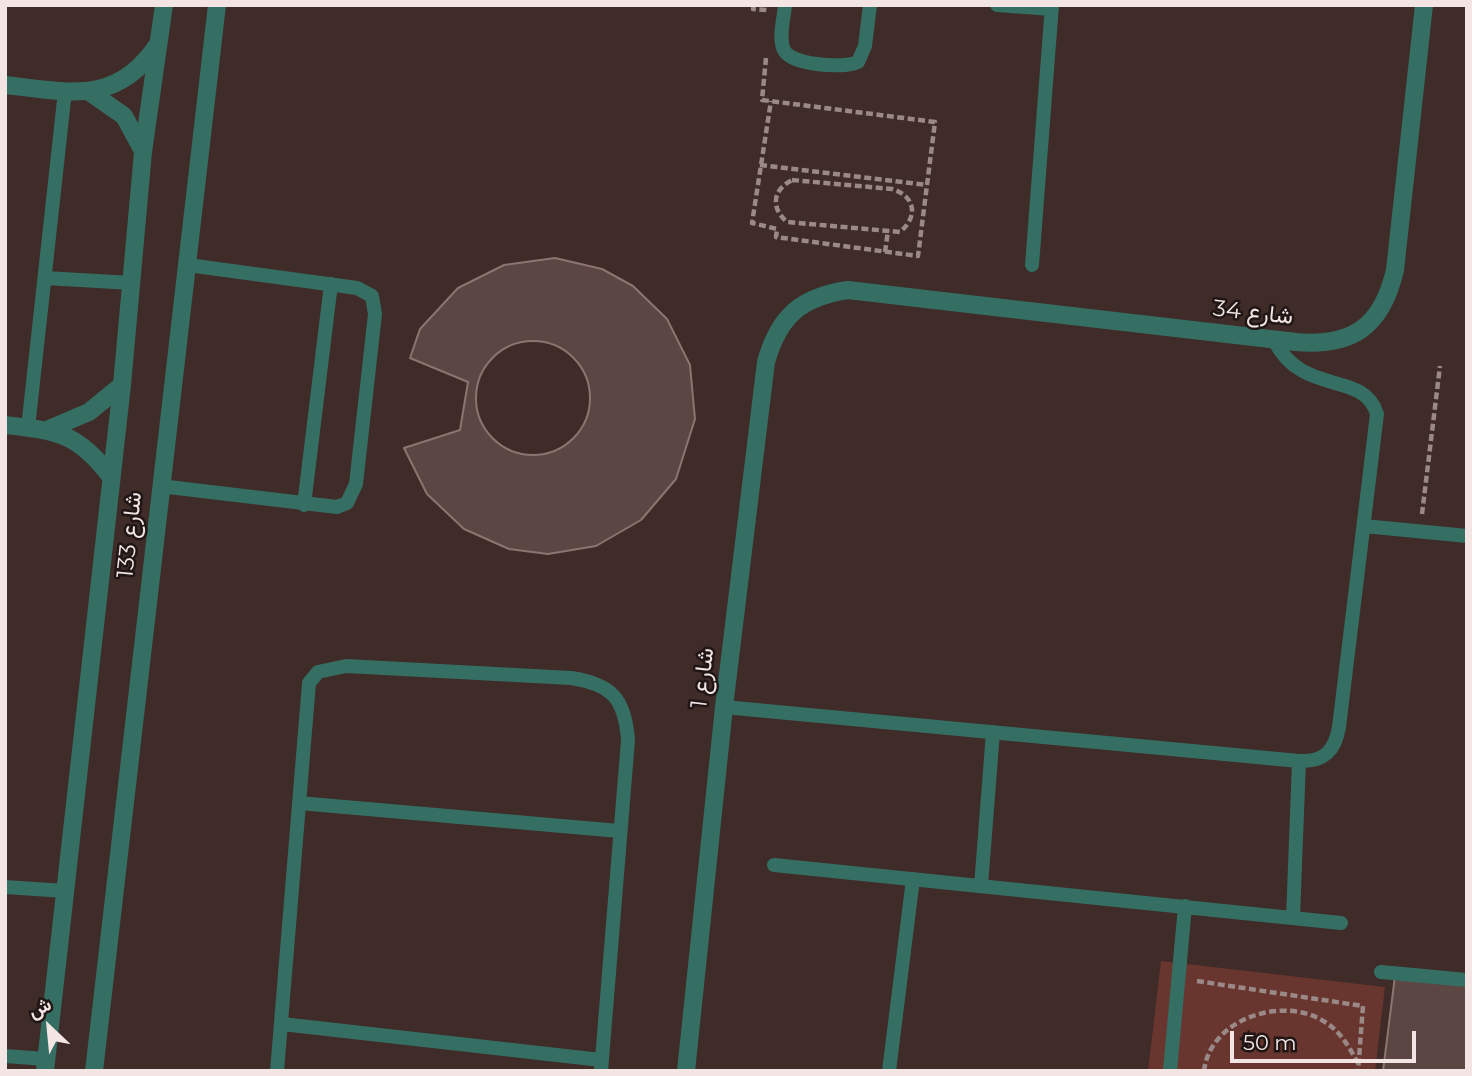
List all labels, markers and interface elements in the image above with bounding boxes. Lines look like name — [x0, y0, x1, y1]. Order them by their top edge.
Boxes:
street label: شارع 34 — [1212, 295, 1294, 331]
street label: شارع 133 — [112, 491, 148, 579]
street label: شارع 1 — [686, 646, 720, 710]
north arrow — [14, 992, 84, 1062]
text: ش — [24, 992, 55, 1023]
scale bar — [1234, 1016, 1420, 1060]
text: 50 m — [1243, 1030, 1297, 1055]

